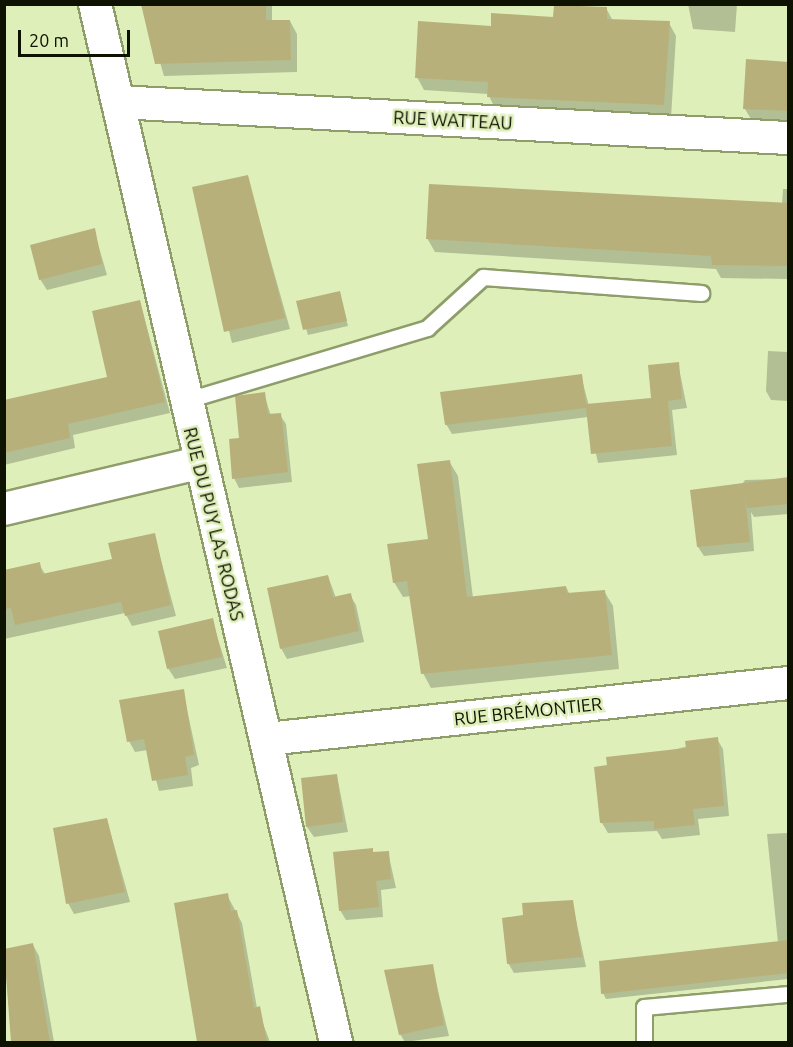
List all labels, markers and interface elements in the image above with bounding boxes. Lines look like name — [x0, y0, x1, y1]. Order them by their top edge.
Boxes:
scale bar — [21, 18, 134, 56]
text: 20 m — [29, 30, 69, 50]
street label: RUE WATTEAU — [393, 106, 513, 134]
street label: RUE DU PUY LAS RODAS — [179, 425, 249, 623]
street label: RUE BRÉMONTIER — [453, 692, 603, 730]

